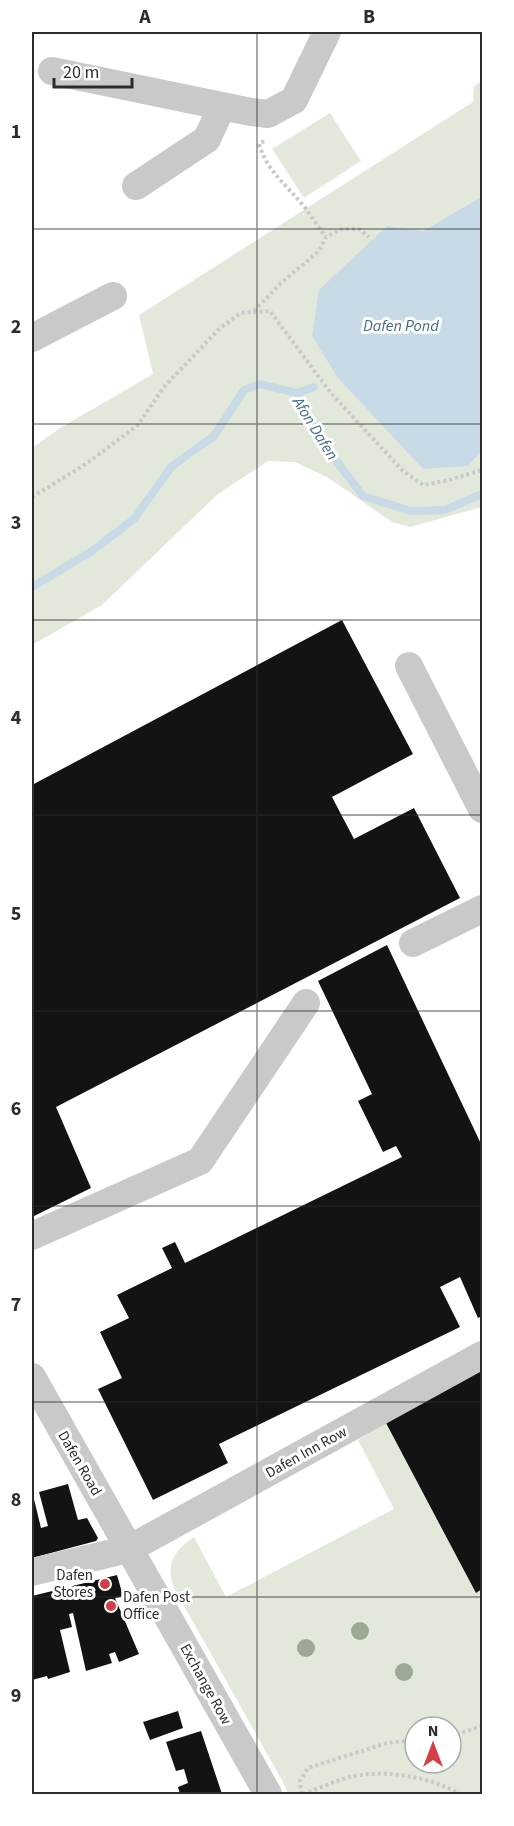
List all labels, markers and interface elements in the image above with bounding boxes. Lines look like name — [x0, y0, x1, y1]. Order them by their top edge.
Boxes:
text: A — [138, 3, 151, 31]
text: B — [363, 3, 375, 31]
scale bar — [54, 51, 132, 89]
text: 20 m — [63, 60, 99, 85]
text: 1 — [11, 118, 21, 146]
text: 2 — [11, 313, 21, 341]
water label: Dafen Pond — [363, 315, 439, 337]
water label: Afon Dafen — [287, 392, 343, 464]
text: 3 — [11, 509, 21, 537]
text: 4 — [11, 704, 22, 732]
text: 5 — [11, 900, 21, 928]
text: 6 — [11, 1095, 21, 1123]
text: 7 — [11, 1291, 21, 1319]
street label: Dafen Inn Row — [262, 1421, 351, 1484]
street label: Dafen Road — [53, 1427, 107, 1500]
text: 8 — [11, 1486, 21, 1514]
place label: Dafen Stores — [54, 1565, 93, 1603]
marker: Dafen Stores — [98, 1577, 112, 1591]
place label: Dafen Post Office — [123, 1587, 190, 1625]
marker: Dafen Post Office — [104, 1599, 118, 1613]
street label: Exchange Row — [175, 1640, 237, 1729]
text: 9 — [11, 1682, 21, 1710]
north arrow — [403, 1715, 463, 1775]
text: N — [428, 1720, 438, 1742]

